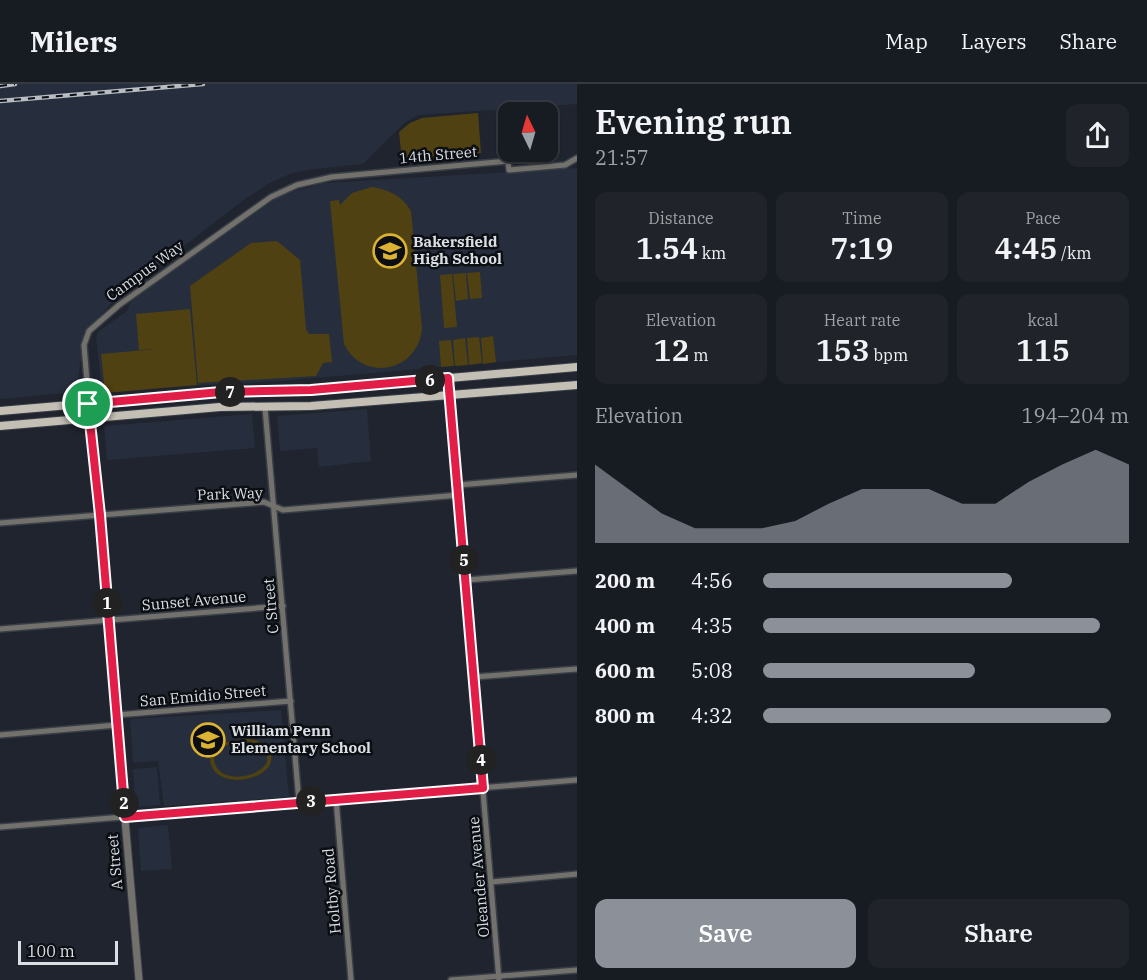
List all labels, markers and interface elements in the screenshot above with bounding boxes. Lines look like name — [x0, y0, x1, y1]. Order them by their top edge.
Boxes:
text: Milers — [30, 23, 117, 60]
text: Map — [885, 27, 928, 55]
text: Layers — [961, 27, 1027, 55]
text: Share — [1060, 27, 1117, 55]
text: Evening run — [595, 100, 792, 143]
north arrow — [498, 102, 558, 162]
map controls — [498, 102, 558, 162]
button: share — [1066, 104, 1129, 167]
street label: 14th Street — [398, 142, 478, 167]
text: 21:57 — [595, 144, 649, 171]
text: Distance — [648, 208, 714, 228]
text: Time — [842, 208, 882, 228]
text: Pace — [1025, 208, 1061, 228]
text: 1.54 — [636, 228, 698, 267]
text: 7:19 — [831, 228, 893, 267]
text: 4:45 — [994, 228, 1057, 267]
place label: Bakersfield High School — [413, 232, 502, 268]
school or university icon: Bakersfield High School — [372, 233, 408, 269]
street label: Campus Way — [102, 236, 187, 305]
text: km — [698, 243, 726, 263]
text: /km — [1057, 243, 1092, 263]
text: Elevation — [646, 310, 716, 330]
text: Heart rate — [824, 310, 900, 330]
text: kcal — [1028, 310, 1058, 330]
text: 12 — [654, 330, 690, 369]
text: 153 — [816, 330, 870, 369]
text: 115 — [1016, 330, 1070, 369]
text: m — [690, 345, 708, 365]
text: bpm — [870, 345, 908, 365]
pin: 6 — [415, 365, 445, 395]
text: 6 — [425, 370, 435, 390]
pin: 7 — [215, 377, 245, 407]
pin — [62, 378, 113, 429]
text: 7 — [225, 382, 235, 402]
icon: arrive — [71, 387, 104, 420]
text: Elevation — [595, 402, 683, 429]
text: 194–204 m — [1022, 402, 1129, 429]
street label: Park Way — [197, 483, 263, 504]
pin: 5 — [449, 545, 479, 575]
text: 5 — [459, 550, 469, 570]
text: 200 m — [595, 567, 655, 594]
text: 4:56 — [691, 567, 733, 594]
street label: C Street — [259, 578, 282, 634]
street label: Sunset Avenue — [141, 586, 247, 615]
pin: 1 — [92, 588, 122, 618]
text: 1 — [102, 593, 112, 613]
text: 400 m — [595, 612, 655, 639]
text: 4:35 — [691, 612, 733, 639]
text: 600 m — [595, 657, 655, 684]
text: 5:08 — [691, 657, 733, 684]
street label: San Emidio Street — [139, 681, 267, 710]
text: 800 m — [595, 702, 655, 729]
text: 4:32 — [691, 702, 733, 729]
place label: William Penn Elementary School — [231, 721, 371, 757]
school or university icon: William Penn Elementary School — [190, 722, 226, 758]
pin: 4 — [466, 745, 496, 775]
text: 4 — [476, 750, 486, 770]
pin: 3 — [296, 786, 326, 816]
pin: 2 — [109, 788, 139, 818]
text: 3 — [306, 791, 316, 811]
text: 2 — [119, 793, 129, 813]
street label: Oleander Avenue — [464, 816, 493, 938]
street label: A Street — [103, 833, 126, 891]
street label: Holtby Road — [318, 847, 345, 935]
button: Save — [595, 899, 856, 968]
button: Share — [868, 899, 1129, 968]
scale bar — [18, 938, 118, 966]
text: 100 m — [27, 941, 75, 961]

